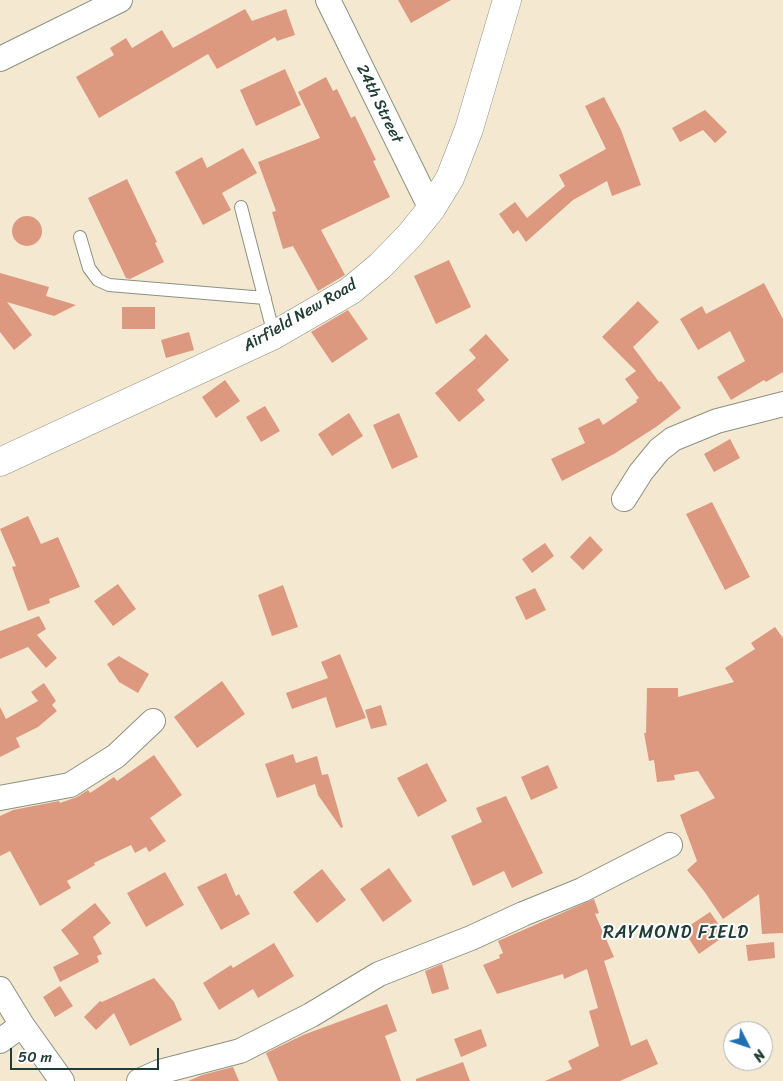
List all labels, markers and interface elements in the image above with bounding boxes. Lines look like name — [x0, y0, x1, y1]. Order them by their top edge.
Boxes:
street label: 24th Street — [352, 61, 406, 147]
street label: Airfield New Road — [240, 276, 360, 356]
district label: RAYMOND FIELD — [601, 922, 751, 944]
north arrow — [723, 1021, 773, 1071]
scale bar — [12, 1038, 161, 1070]
text: 50 m — [18, 1044, 52, 1070]
text: N — [746, 1044, 772, 1067]

